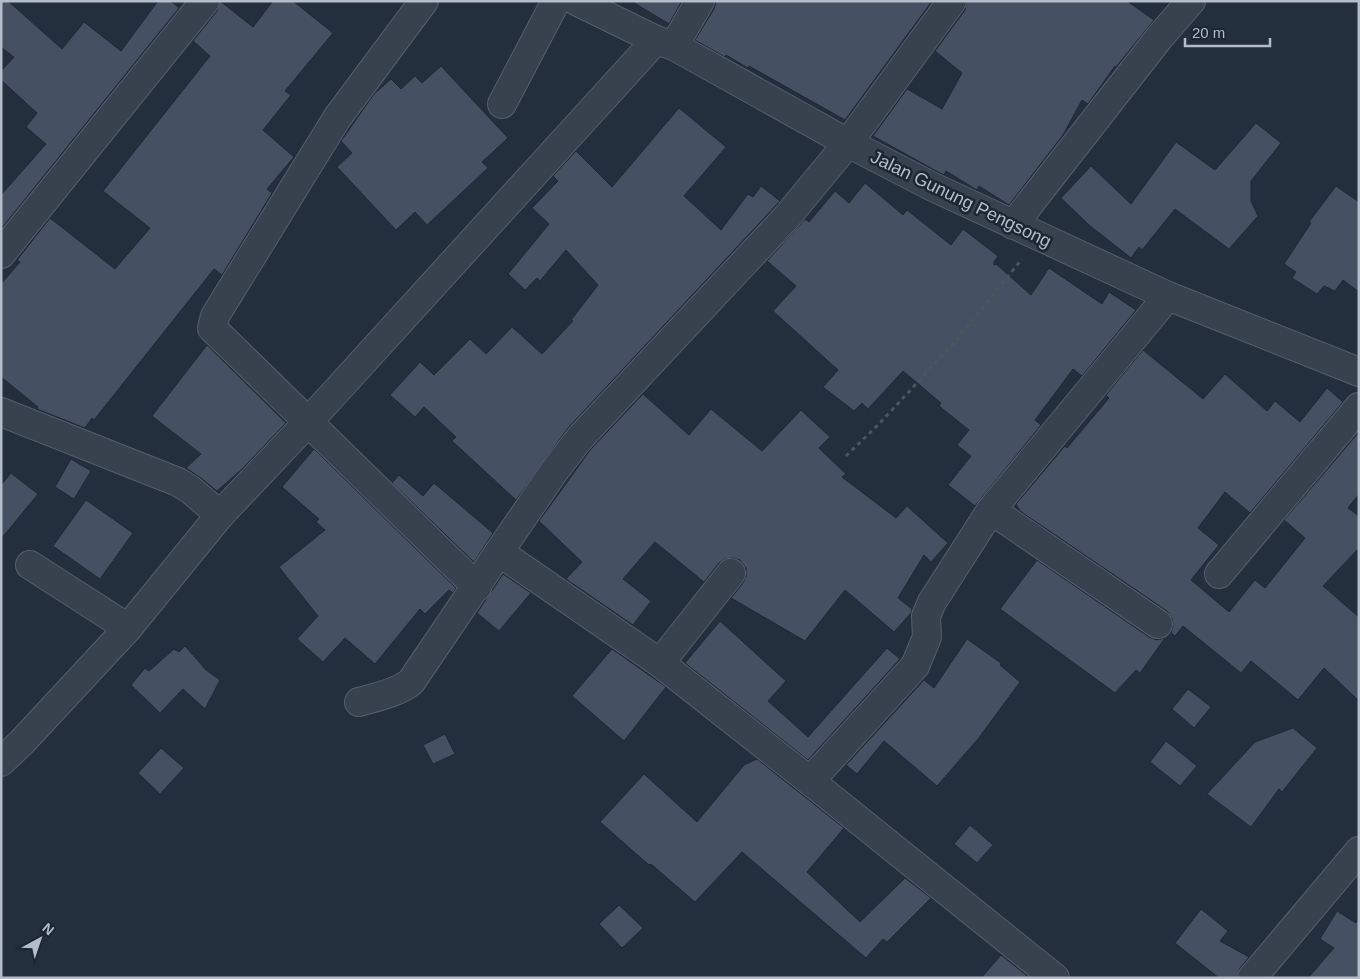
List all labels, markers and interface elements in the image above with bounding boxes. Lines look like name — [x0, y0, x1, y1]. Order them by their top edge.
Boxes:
scale bar — [1185, 15, 1270, 47]
text: 20 m — [1192, 24, 1225, 41]
street label: Jalan Gunung Pengsong — [868, 147, 1054, 251]
north arrow — [15, 914, 65, 964]
text: N — [39, 920, 57, 938]

